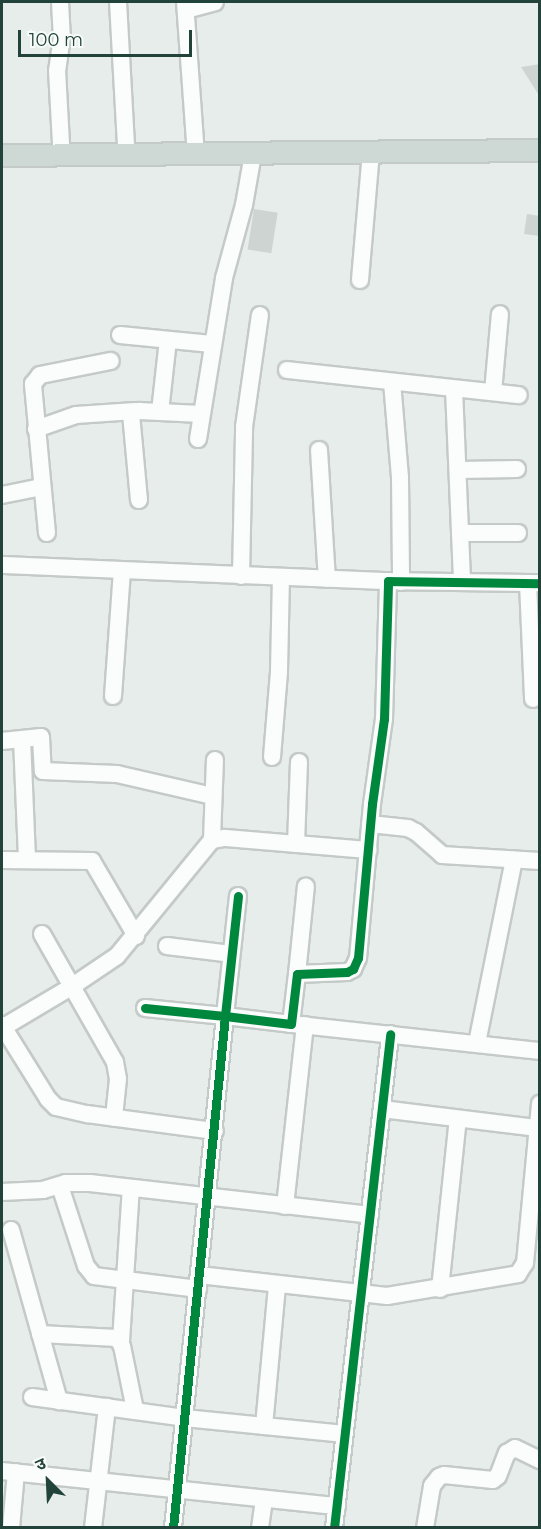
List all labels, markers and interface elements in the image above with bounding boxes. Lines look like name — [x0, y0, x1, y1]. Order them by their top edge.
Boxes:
scale bar — [21, 18, 195, 56]
text: 100 m — [29, 29, 83, 51]
north arrow — [18, 1451, 78, 1511]
text: उ — [32, 1454, 49, 1475]

